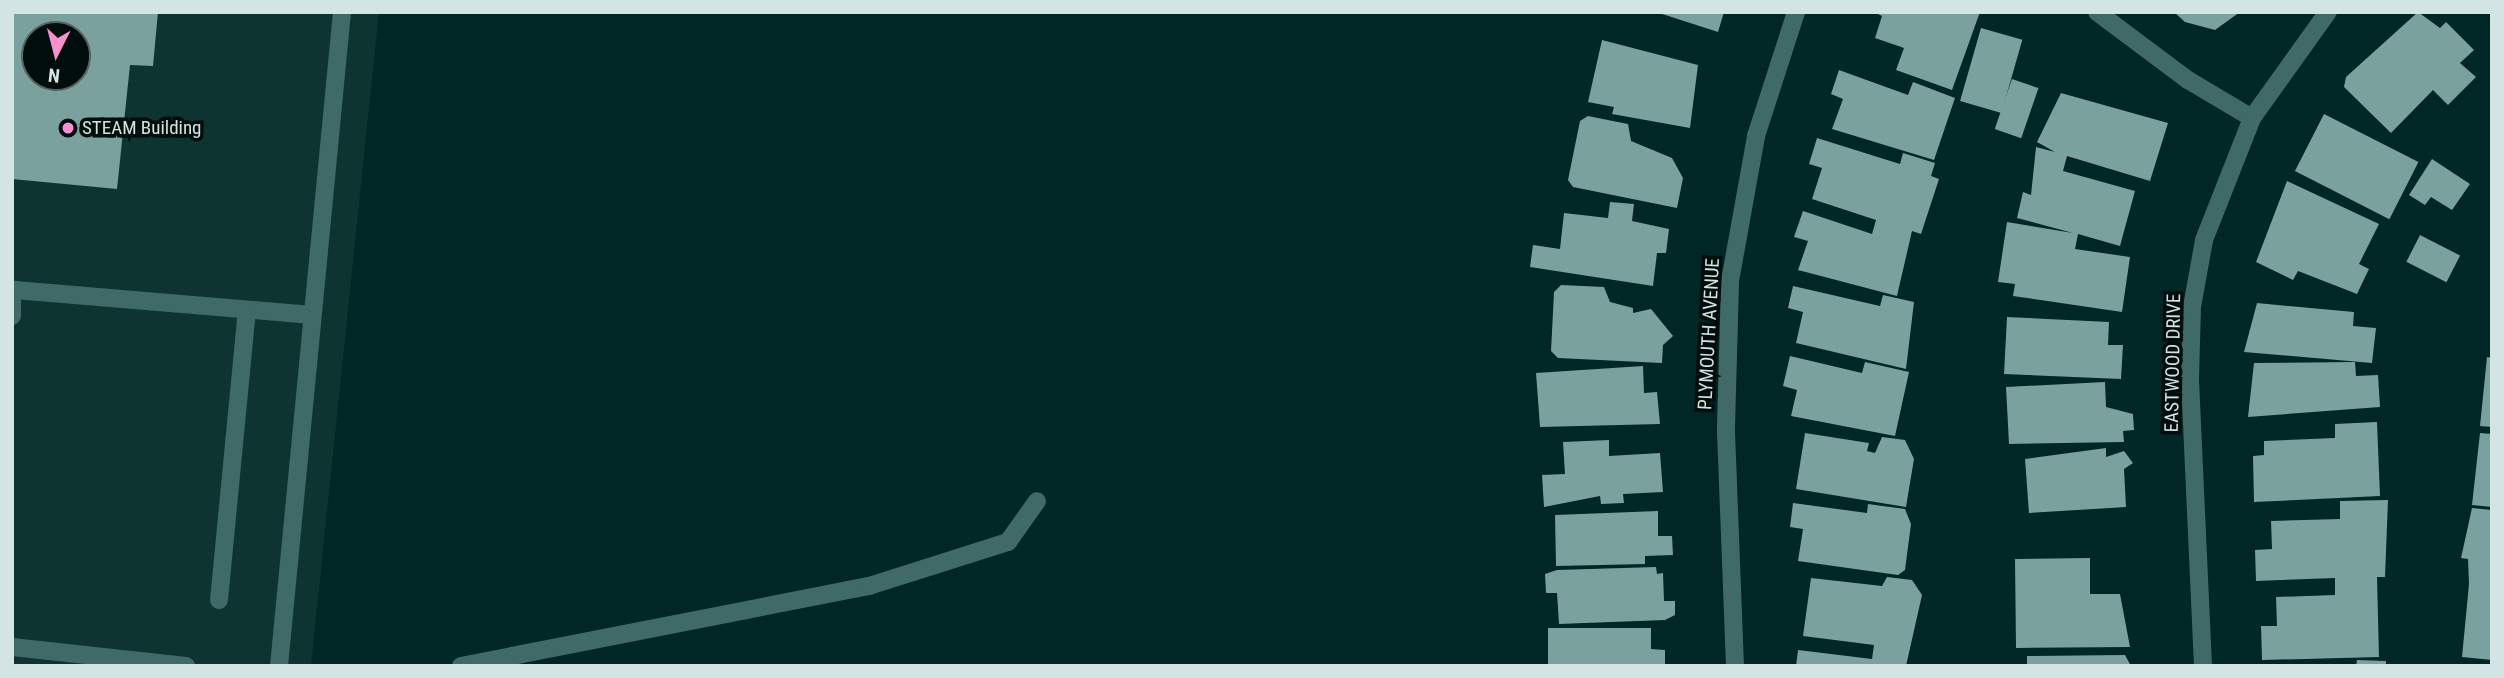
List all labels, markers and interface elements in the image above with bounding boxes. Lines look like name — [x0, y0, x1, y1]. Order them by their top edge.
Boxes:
north arrow — [21, 21, 91, 91]
text: N — [47, 63, 61, 87]
place label: STEAM Building — [82, 117, 201, 139]
marker: STEAM Building — [60, 120, 76, 136]
street label: PLYMOUTH AVENUE — [1694, 258, 1724, 410]
street label: EASTWOOD DRIVE — [2160, 294, 2186, 432]

